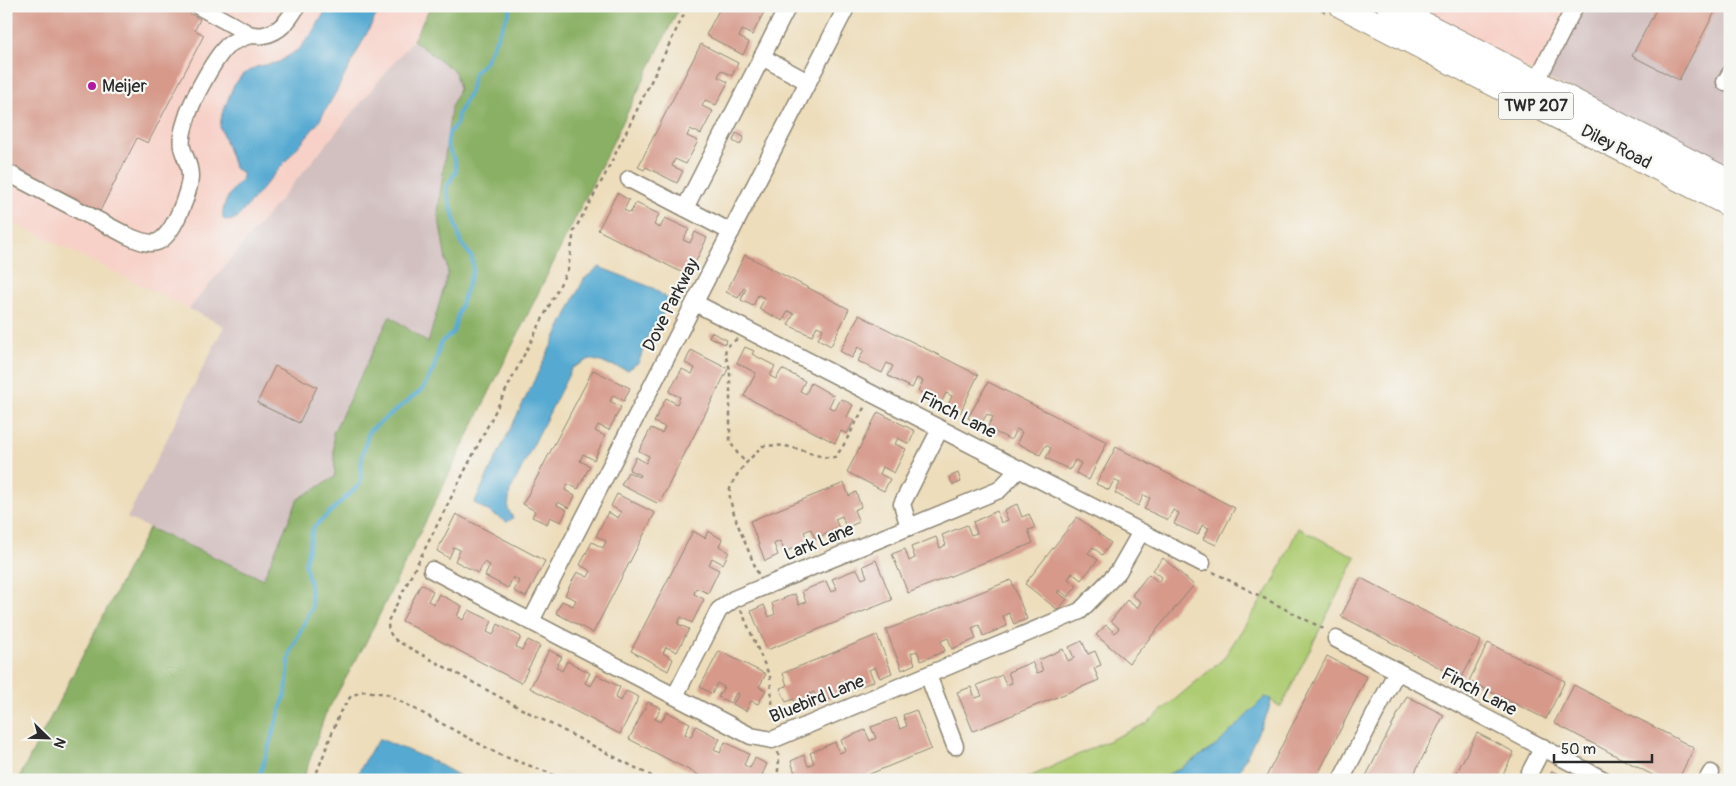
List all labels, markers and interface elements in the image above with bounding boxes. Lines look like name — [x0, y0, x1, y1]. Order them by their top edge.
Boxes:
place label: Meijer — [102, 75, 147, 98]
marker: Meijer — [86, 80, 98, 92]
road number: TWP 207 — [1498, 92, 1574, 120]
street label: Diley Road — [1577, 119, 1655, 175]
street label: Dove Parkway — [638, 254, 704, 355]
street label: Finch Lane — [916, 386, 1000, 444]
street label: Lark Lane — [781, 518, 857, 566]
street label: Finch Lane — [1437, 662, 1521, 722]
street label: Bluebird Lane — [766, 670, 868, 728]
north arrow — [22, 714, 72, 764]
scale bar — [1554, 731, 1651, 763]
text: N — [50, 735, 69, 751]
text: 50 m — [1561, 740, 1596, 759]

